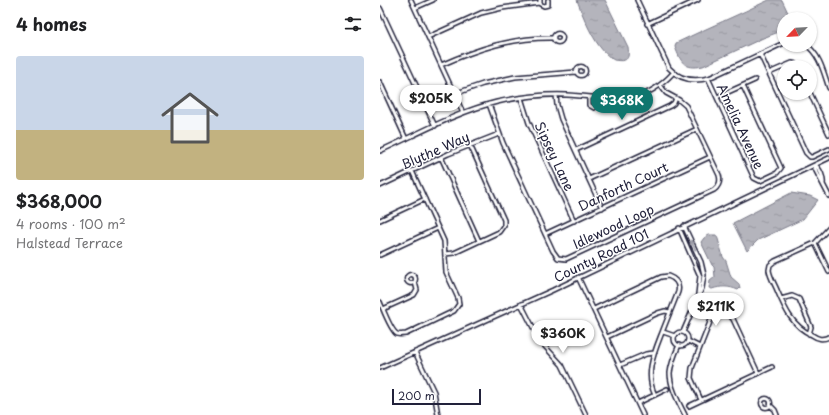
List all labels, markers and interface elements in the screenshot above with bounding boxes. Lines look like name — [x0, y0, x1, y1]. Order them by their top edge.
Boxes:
text: 4 homes — [16, 11, 87, 37]
north arrow — [777, 12, 817, 52]
map controls — [777, 12, 817, 100]
icon: filters — [342, 13, 364, 35]
button: locate — [777, 60, 817, 100]
street label: Amelia Avenue — [713, 80, 769, 172]
icon: home — [154, 82, 226, 154]
pin: $205K — [403, 85, 459, 119]
pin: $368K — [594, 87, 650, 121]
text: $205K — [409, 88, 453, 107]
text: $368K — [600, 90, 644, 109]
street label: Sipsey Lane — [531, 118, 579, 194]
street label: Blythe Way — [398, 126, 472, 174]
street label: Danforth Court — [575, 157, 671, 215]
text: $368,000 — [16, 188, 102, 214]
street label: Idlewood Loop — [569, 199, 657, 253]
text: 4 rooms · 100 m² — [16, 214, 126, 233]
street label: County Road 101 — [550, 224, 652, 286]
text: Halstead Terrace — [16, 233, 123, 252]
one-way arrow — [689, 239, 696, 251]
pin: $211K — [688, 293, 744, 327]
text: $211K — [697, 296, 735, 315]
pin: $360K — [535, 320, 591, 354]
text: $360K — [540, 323, 586, 342]
scale bar — [392, 387, 481, 406]
text: 200 m — [398, 387, 435, 404]

